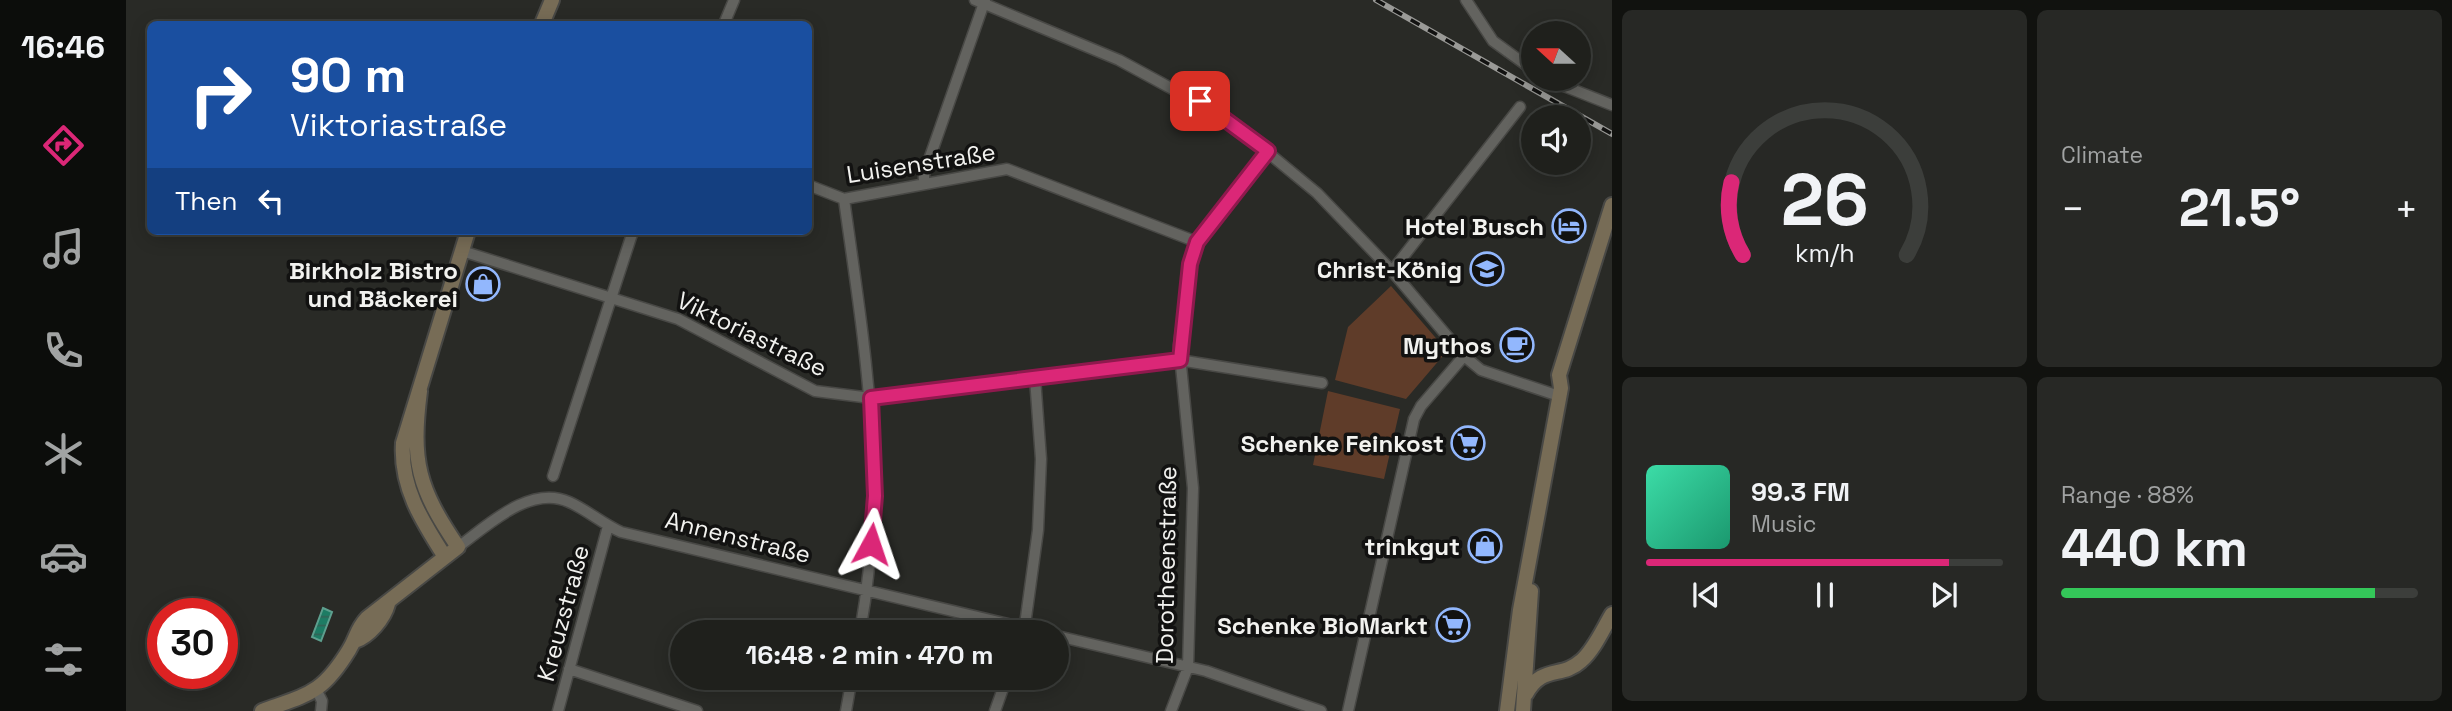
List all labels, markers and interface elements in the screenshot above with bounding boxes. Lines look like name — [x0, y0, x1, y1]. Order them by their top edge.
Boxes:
north arrow — [1521, 21, 1591, 91]
map controls — [1521, 21, 1591, 175]
text: 16:46 — [21, 27, 105, 67]
text: 90 m — [290, 44, 406, 106]
icon: right — [175, 49, 266, 140]
pin — [1170, 71, 1230, 131]
icon: arrive — [1181, 82, 1219, 120]
text: Viktoriastraße — [290, 105, 507, 145]
button: sound — [1521, 105, 1591, 175]
icon: directions — [39, 121, 88, 170]
street label: Luisenstraße — [844, 136, 998, 190]
text: Climate — [2061, 140, 2143, 170]
text: 26 — [1780, 153, 1869, 246]
text: 21.5° — [2179, 175, 2300, 241]
icon: left — [252, 182, 290, 220]
text: Then — [175, 184, 238, 218]
text: − — [2061, 185, 2085, 233]
text: + — [2394, 185, 2418, 233]
hotel icon: Hotel Busch — [1550, 207, 1588, 245]
place label: Hotel Busch — [1405, 211, 1544, 242]
icon: music — [39, 224, 88, 273]
text: km/h — [1795, 236, 1854, 268]
school or university icon: Christ-König — [1468, 250, 1506, 288]
place label: Christ-König — [1317, 254, 1462, 285]
place label: Birkholz Bistro und Bäckerei — [289, 255, 458, 314]
shop icon: Birkholz Bistro und Bäckerei — [464, 265, 502, 303]
street label: Viktoriastraße — [672, 284, 832, 384]
icon: phone — [39, 326, 88, 375]
cafe icon: Mythos — [1498, 326, 1536, 364]
place label: Mythos — [1403, 330, 1492, 361]
supermarket icon: Schenke Feinkost — [1449, 424, 1487, 462]
place label: Schenke Feinkost — [1241, 428, 1444, 459]
icon: climate — [39, 429, 88, 478]
street label: Dorotheenstraße — [1149, 466, 1183, 664]
text: 99.3 FM — [1751, 475, 1850, 509]
text: Range · 88% — [2061, 480, 2194, 510]
street label: Annenstraße — [662, 504, 814, 570]
position arrow — [834, 507, 908, 581]
text: Music — [1751, 509, 1816, 539]
text: 440 km — [2061, 515, 2248, 581]
shop icon: trinkgut — [1466, 527, 1504, 565]
place label: trinkgut — [1365, 531, 1460, 562]
icon: car — [39, 532, 88, 581]
street label: Kreuzstraße — [530, 541, 596, 685]
icon: previous — [1687, 576, 1725, 614]
icon: pause — [1806, 576, 1844, 614]
icon: next — [1925, 576, 1963, 614]
speed limit sign: 30 — [147, 598, 238, 689]
supermarket icon: Schenke BioMarkt — [1434, 606, 1472, 644]
place label: Schenke BioMarkt — [1217, 610, 1428, 641]
icon: filters — [39, 635, 88, 684]
text: 16:48 · 2 min · 470 m — [745, 638, 994, 672]

